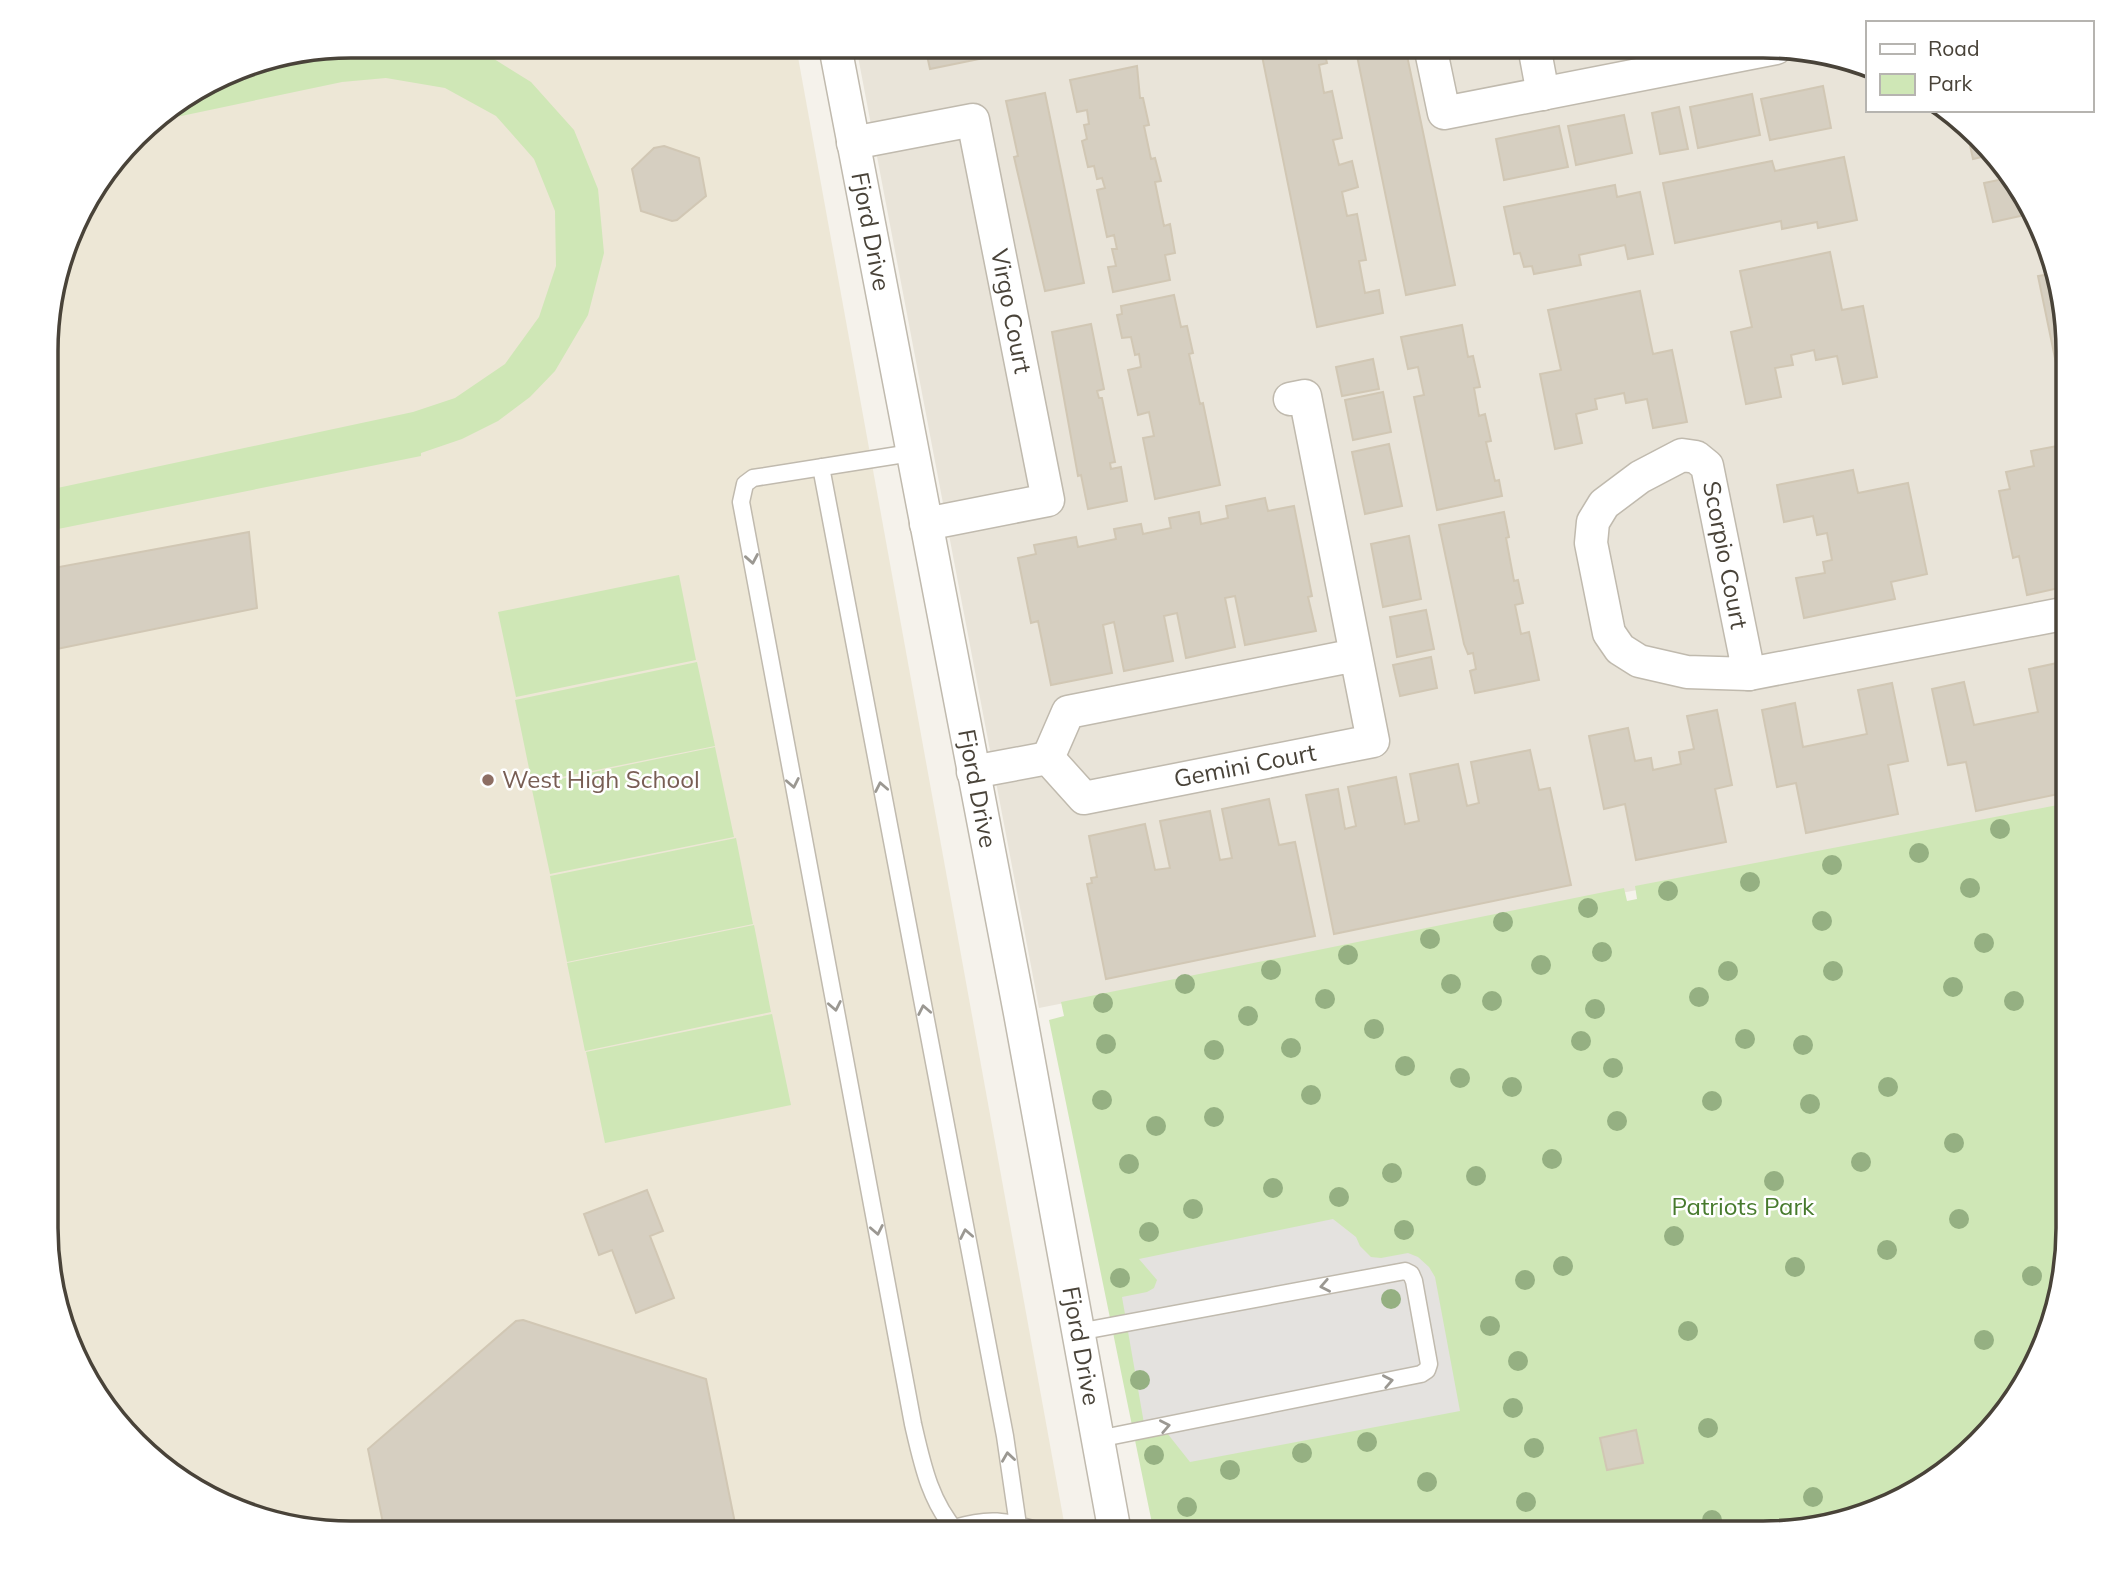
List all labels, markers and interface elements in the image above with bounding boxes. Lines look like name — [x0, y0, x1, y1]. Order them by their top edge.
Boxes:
legend — [1866, 21, 2093, 112]
text: Road — [1928, 35, 1979, 61]
text: Park — [1928, 70, 1972, 96]
street label: Fjord Drive — [845, 170, 898, 293]
street label: Virgo Court — [985, 246, 1039, 376]
street label: Scorpio Court — [1697, 478, 1755, 631]
one-way arrow — [744, 553, 759, 565]
street label: Fjord Drive — [952, 727, 1004, 850]
street label: Gemini Court — [1171, 737, 1319, 794]
place label: West High School — [502, 764, 700, 794]
marker: West High School — [480, 772, 496, 788]
one-way arrow — [785, 777, 800, 788]
one-way arrow — [874, 781, 889, 793]
one-way arrow — [827, 1000, 842, 1012]
one-way arrow — [917, 1004, 932, 1016]
park label: Patriots Park — [1672, 1191, 1815, 1221]
one-way arrow — [869, 1224, 884, 1236]
one-way arrow — [960, 1228, 975, 1240]
one-way arrow — [1319, 1278, 1331, 1293]
street label: Fjord Drive — [1056, 1284, 1107, 1408]
one-way arrow — [1382, 1374, 1394, 1389]
one-way arrow — [1159, 1419, 1171, 1434]
one-way arrow — [1001, 1452, 1016, 1463]

